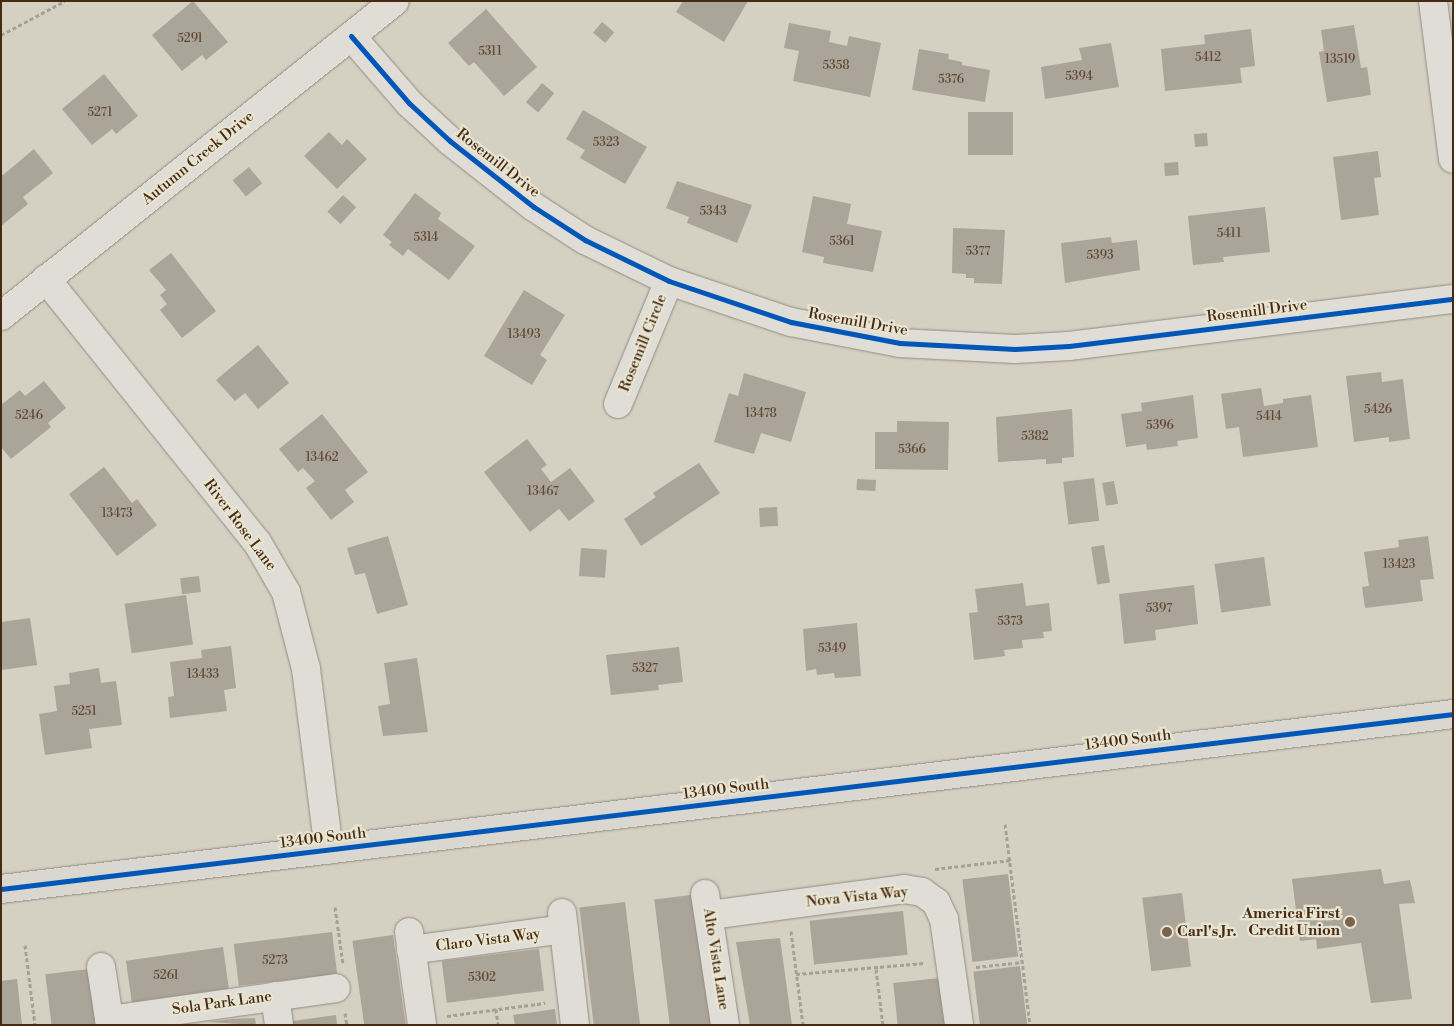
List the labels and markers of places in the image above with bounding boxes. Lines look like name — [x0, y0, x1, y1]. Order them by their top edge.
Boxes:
place label: America First Credit Union — [1242, 904, 1340, 939]
marker: America First Credit Union — [1344, 916, 1356, 928]
place label: Carl's Jr. — [1177, 923, 1237, 941]
marker: Carl's Jr. — [1161, 926, 1173, 938]

